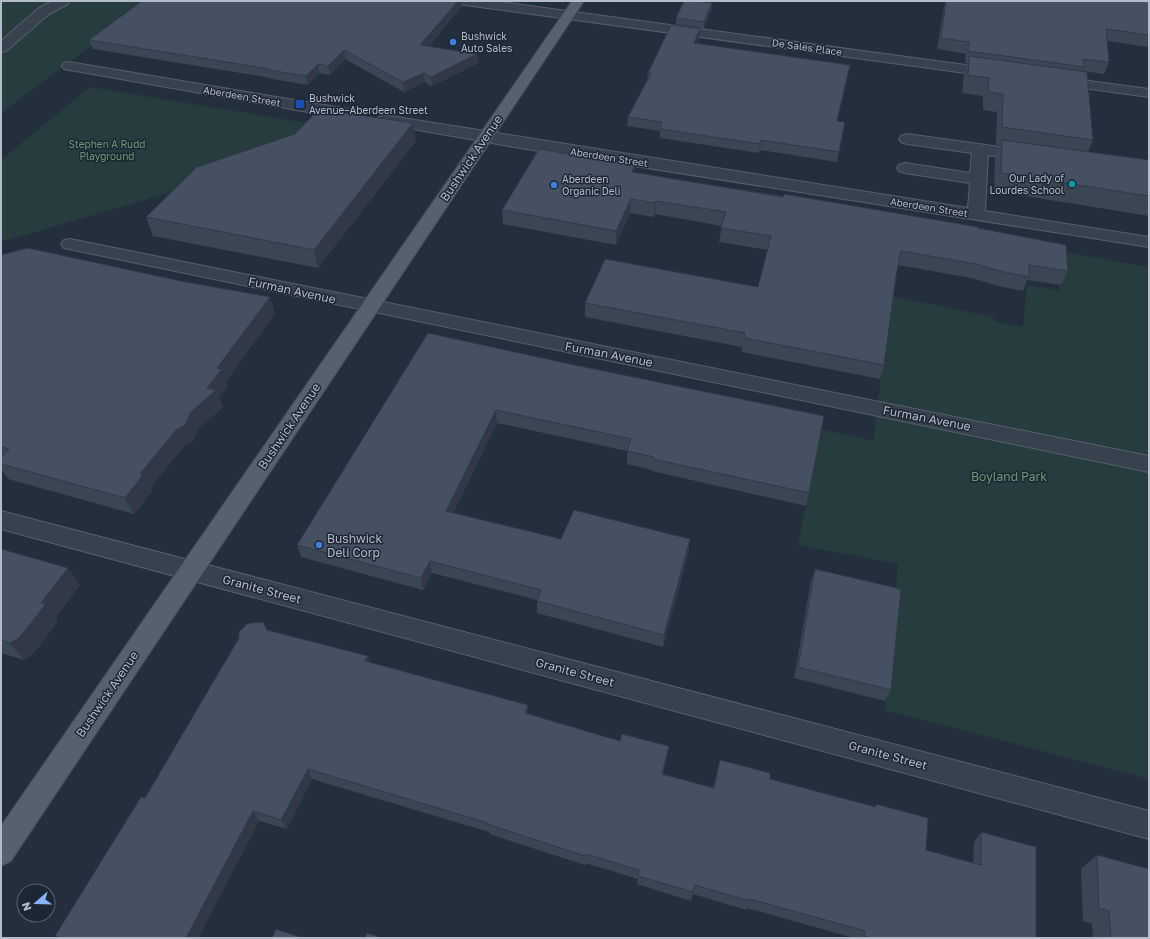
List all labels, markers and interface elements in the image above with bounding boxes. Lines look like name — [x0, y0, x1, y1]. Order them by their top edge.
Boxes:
place label: Bushwick Auto Sales — [461, 30, 512, 54]
street label: De Sales Place — [771, 36, 843, 58]
marker: Bushwick Auto Sales — [448, 37, 458, 47]
street label: Aberdeen Street — [202, 83, 282, 109]
place label: Bushwick Avenue–Aberdeen Street — [309, 92, 428, 116]
marker: Bushwick Avenue–Aberdeen Street — [294, 98, 306, 110]
street label: Bushwick Avenue — [437, 112, 505, 204]
park label: Stephen A Rudd Playground — [69, 138, 145, 162]
street label: Aberdeen Street — [569, 145, 649, 169]
place label: Our Lady of Lourdes School — [990, 172, 1064, 196]
place label: Aberdeen Organic Deli — [562, 173, 620, 197]
marker: Our Lady of Lourdes School — [1067, 179, 1077, 189]
marker: Aberdeen Organic Deli — [549, 180, 559, 190]
street label: Aberdeen Street — [889, 195, 969, 219]
street label: Furman Avenue — [247, 273, 337, 307]
street label: Furman Avenue — [564, 338, 654, 370]
street label: Bushwick Avenue — [255, 380, 323, 472]
street label: Furman Avenue — [882, 402, 972, 434]
park label: Boyland Park — [971, 469, 1047, 484]
place label: Bushwick Deli Corp — [327, 531, 382, 560]
marker: Bushwick Deli Corp — [314, 540, 324, 550]
street label: Granite Street — [221, 571, 303, 607]
street label: Bushwick Avenue — [73, 648, 141, 740]
street label: Granite Street — [534, 654, 616, 690]
street label: Granite Street — [847, 737, 929, 773]
north arrow — [16, 883, 56, 923]
text: N — [19, 900, 34, 913]

